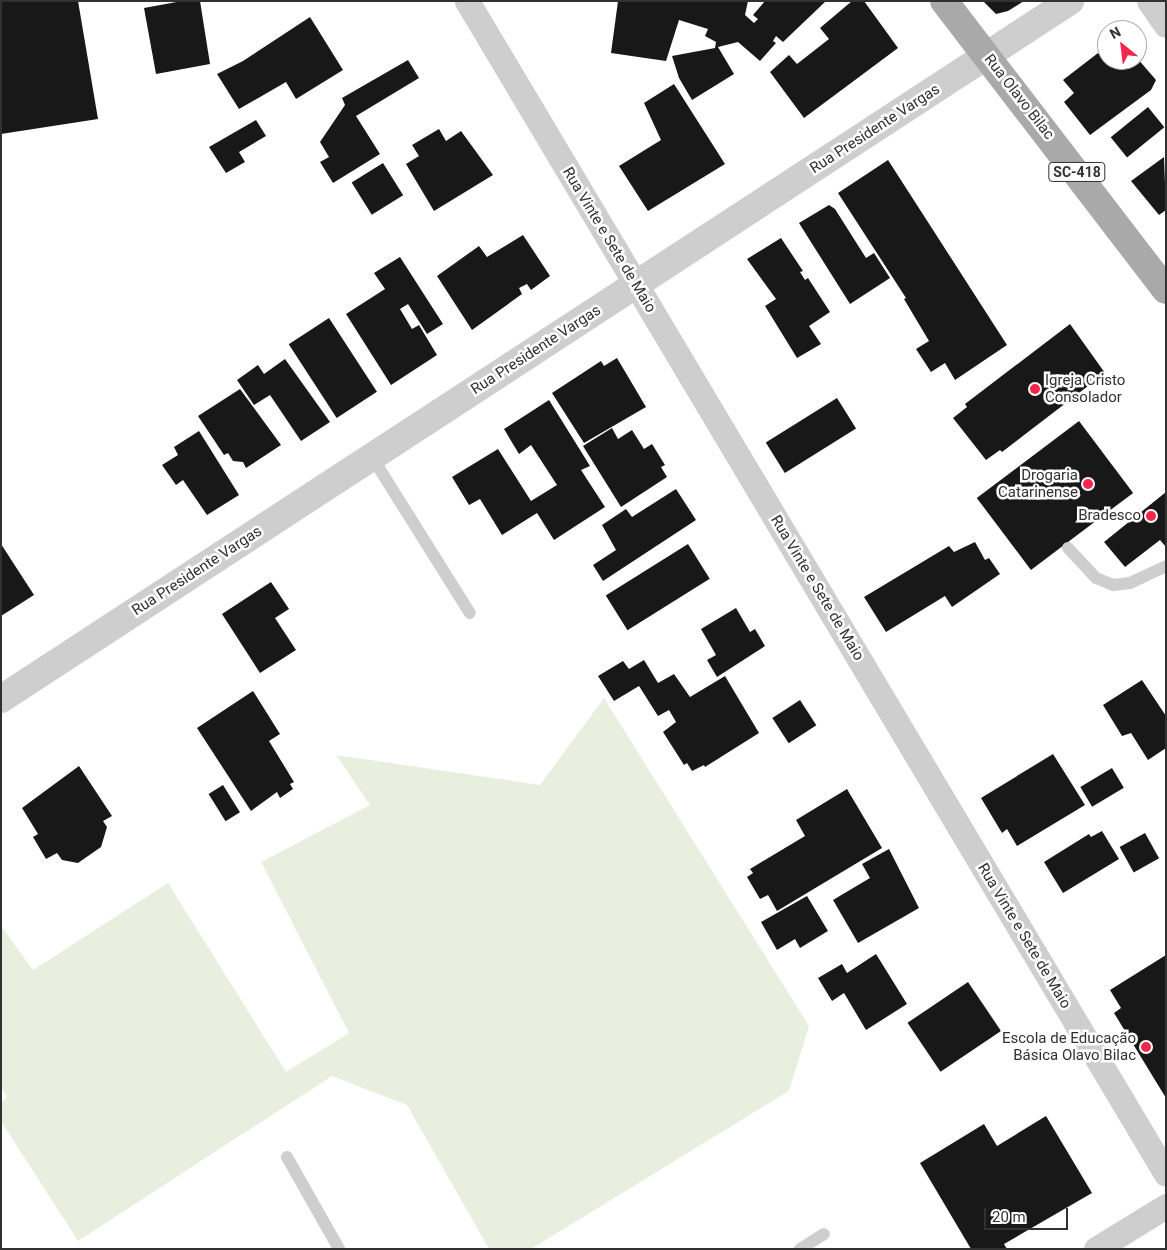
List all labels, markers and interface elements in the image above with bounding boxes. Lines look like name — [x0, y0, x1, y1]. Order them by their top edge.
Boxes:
north arrow — [1097, 20, 1147, 70]
text: N — [1107, 23, 1123, 42]
street label: Rua Olavo Bilac — [980, 51, 1058, 143]
street label: Rua Presidente Vargas — [807, 80, 943, 178]
road number: SC-418 — [1048, 160, 1106, 183]
street label: Rua Vinte e Sete de Maio — [558, 164, 660, 316]
street label: Rua Presidente Vargas — [468, 301, 604, 399]
place label: Igreja Cristo Consolador — [1045, 371, 1125, 406]
marker: Igreja Cristo Consolador — [1029, 383, 1041, 395]
place label: Drogaria Catarinense — [998, 466, 1078, 501]
marker: Drogaria Catarinense — [1082, 478, 1094, 490]
place label: Bradesco — [1078, 507, 1141, 525]
marker: Bradesco — [1145, 510, 1157, 522]
street label: Rua Vinte e Sete de Maio — [766, 512, 868, 664]
street label: Rua Presidente Vargas — [129, 522, 265, 620]
street label: Rua Vinte e Sete de Maio — [973, 860, 1075, 1012]
place label: Escola de Educação Básica Olavo Bilac — [1002, 1029, 1136, 1064]
marker: Escola de Educação Básica Olavo Bilac — [1140, 1041, 1152, 1053]
scale bar — [987, 1198, 1071, 1230]
text: 20 m — [992, 1208, 1026, 1226]

